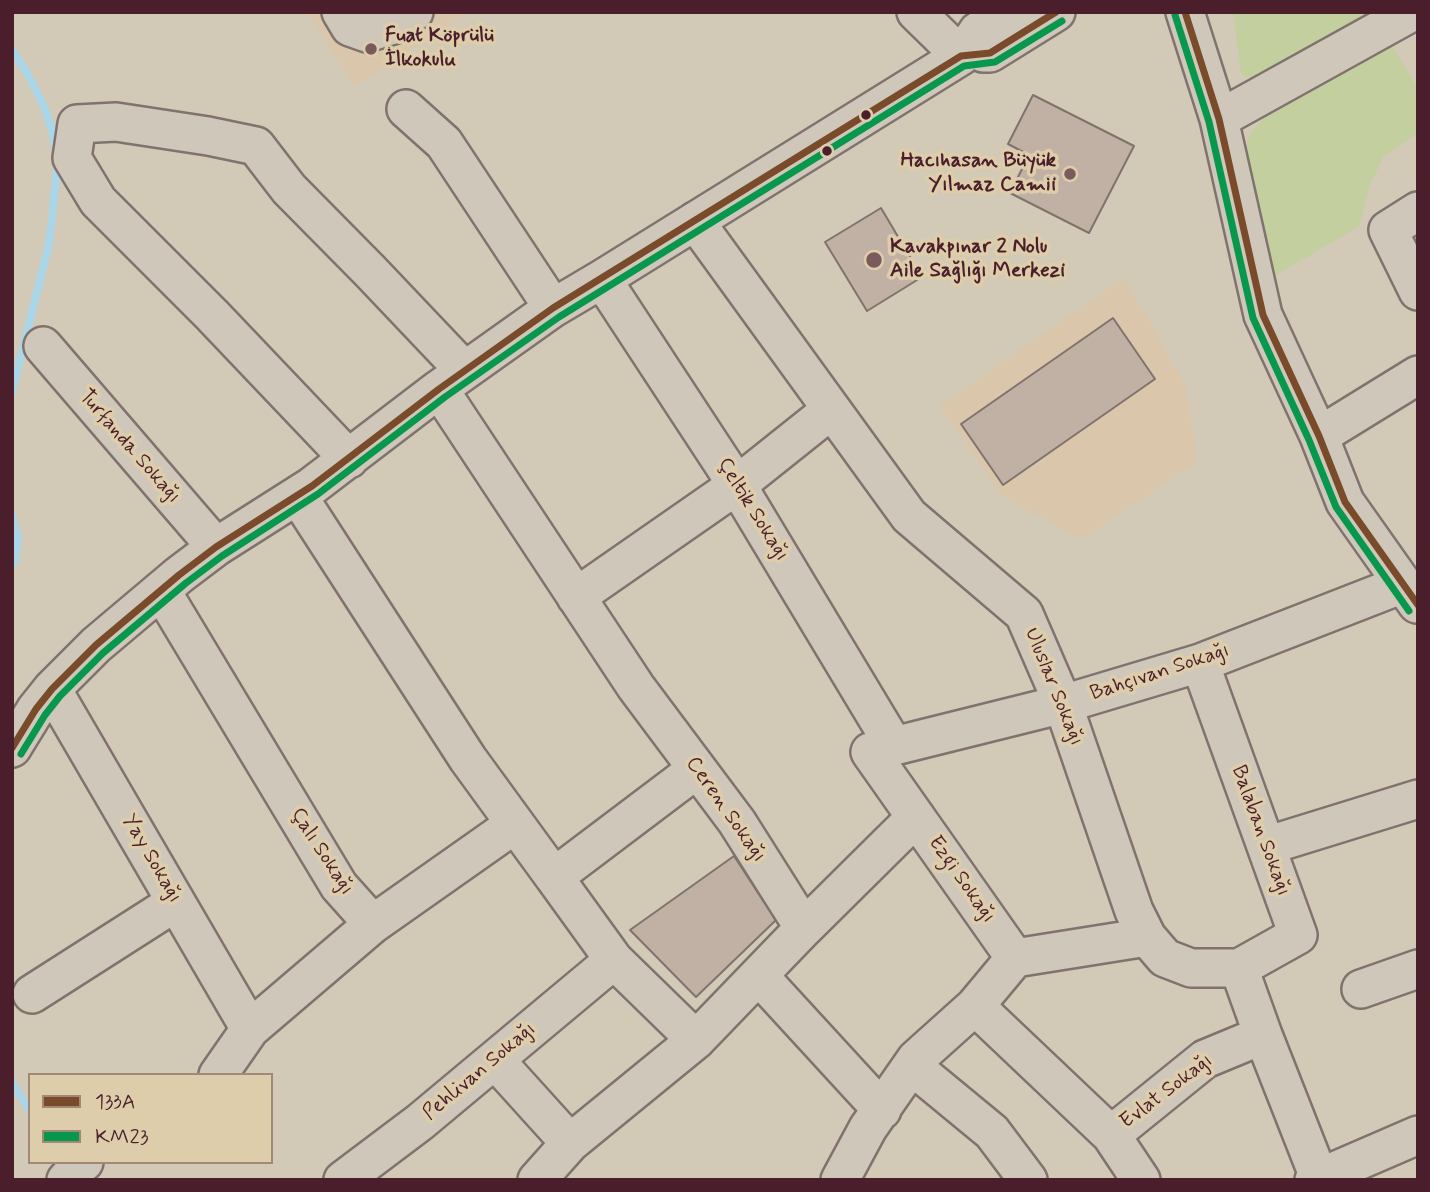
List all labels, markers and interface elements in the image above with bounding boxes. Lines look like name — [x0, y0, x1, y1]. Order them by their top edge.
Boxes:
place label: Fuat Köprülü İlkokulu — [385, 24, 494, 74]
marker: Fuat Köprülü İlkokulu — [363, 41, 379, 57]
unlabelled marker — [859, 108, 873, 122]
unlabelled marker — [820, 144, 834, 158]
place label: Hacıhasan Büyük Yılmaz Camii — [900, 149, 1056, 199]
marker: Hacıhasan Büyük Yılmaz Camii — [1062, 166, 1078, 182]
place label: Kavakpınar 2 Nolu Aile Sağlığı Merkezi — [890, 235, 1065, 285]
marker: Kavakpınar 2 Nolu Aile Sağlığı Merkezi — [864, 250, 884, 270]
street label: Turfanda Sokağı — [73, 385, 185, 509]
street label: Çeltik Sokağı — [710, 454, 794, 566]
street label: Uluslar Sokağı — [1018, 624, 1088, 750]
street label: Bahçıvan Sokağı — [1087, 639, 1233, 707]
street label: Ceren Sokağı — [679, 752, 771, 868]
street label: Balaban Sokağı — [1225, 762, 1295, 900]
street label: Çalı Sokağı — [284, 804, 358, 900]
street label: Yay Sokağı — [116, 810, 186, 908]
street label: Ezgi Sokağı — [922, 832, 1000, 928]
street label: Pehlivan Sokağı — [418, 1017, 542, 1127]
street label: Evlat Sokağı — [1116, 1049, 1218, 1135]
legend — [28, 1073, 273, 1164]
text: 133A — [95, 1088, 136, 1116]
text: KM23 — [95, 1123, 149, 1151]

